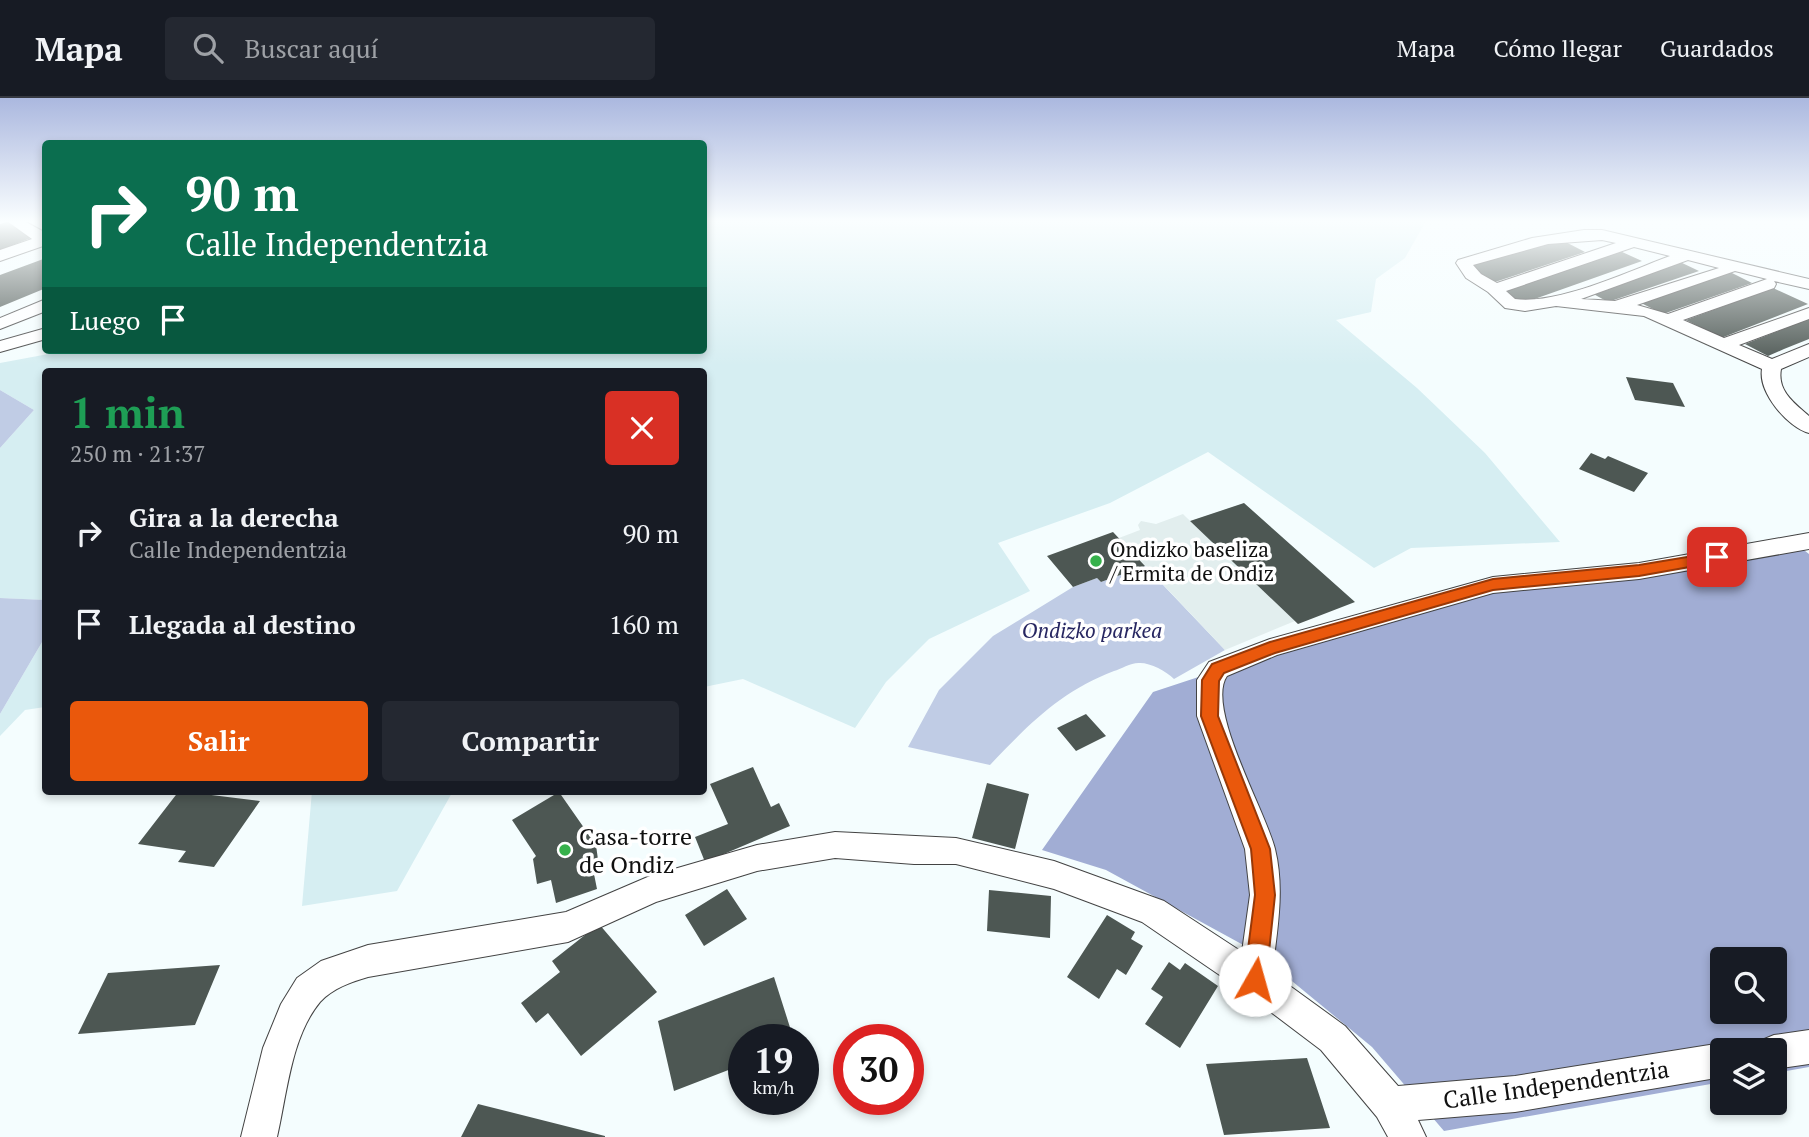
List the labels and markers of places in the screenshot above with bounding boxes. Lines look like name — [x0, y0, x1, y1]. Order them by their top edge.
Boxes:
pin — [1687, 527, 1747, 587]
place label: Ondizko baseliza / Ermita de Ondiz — [1109, 535, 1274, 587]
marker: Ondizko baseliza / Ermita de Ondiz — [1088, 553, 1104, 569]
place label: Casa-torre de Ondiz — [579, 820, 692, 880]
marker: Casa-torre de Ondiz — [557, 842, 573, 858]

